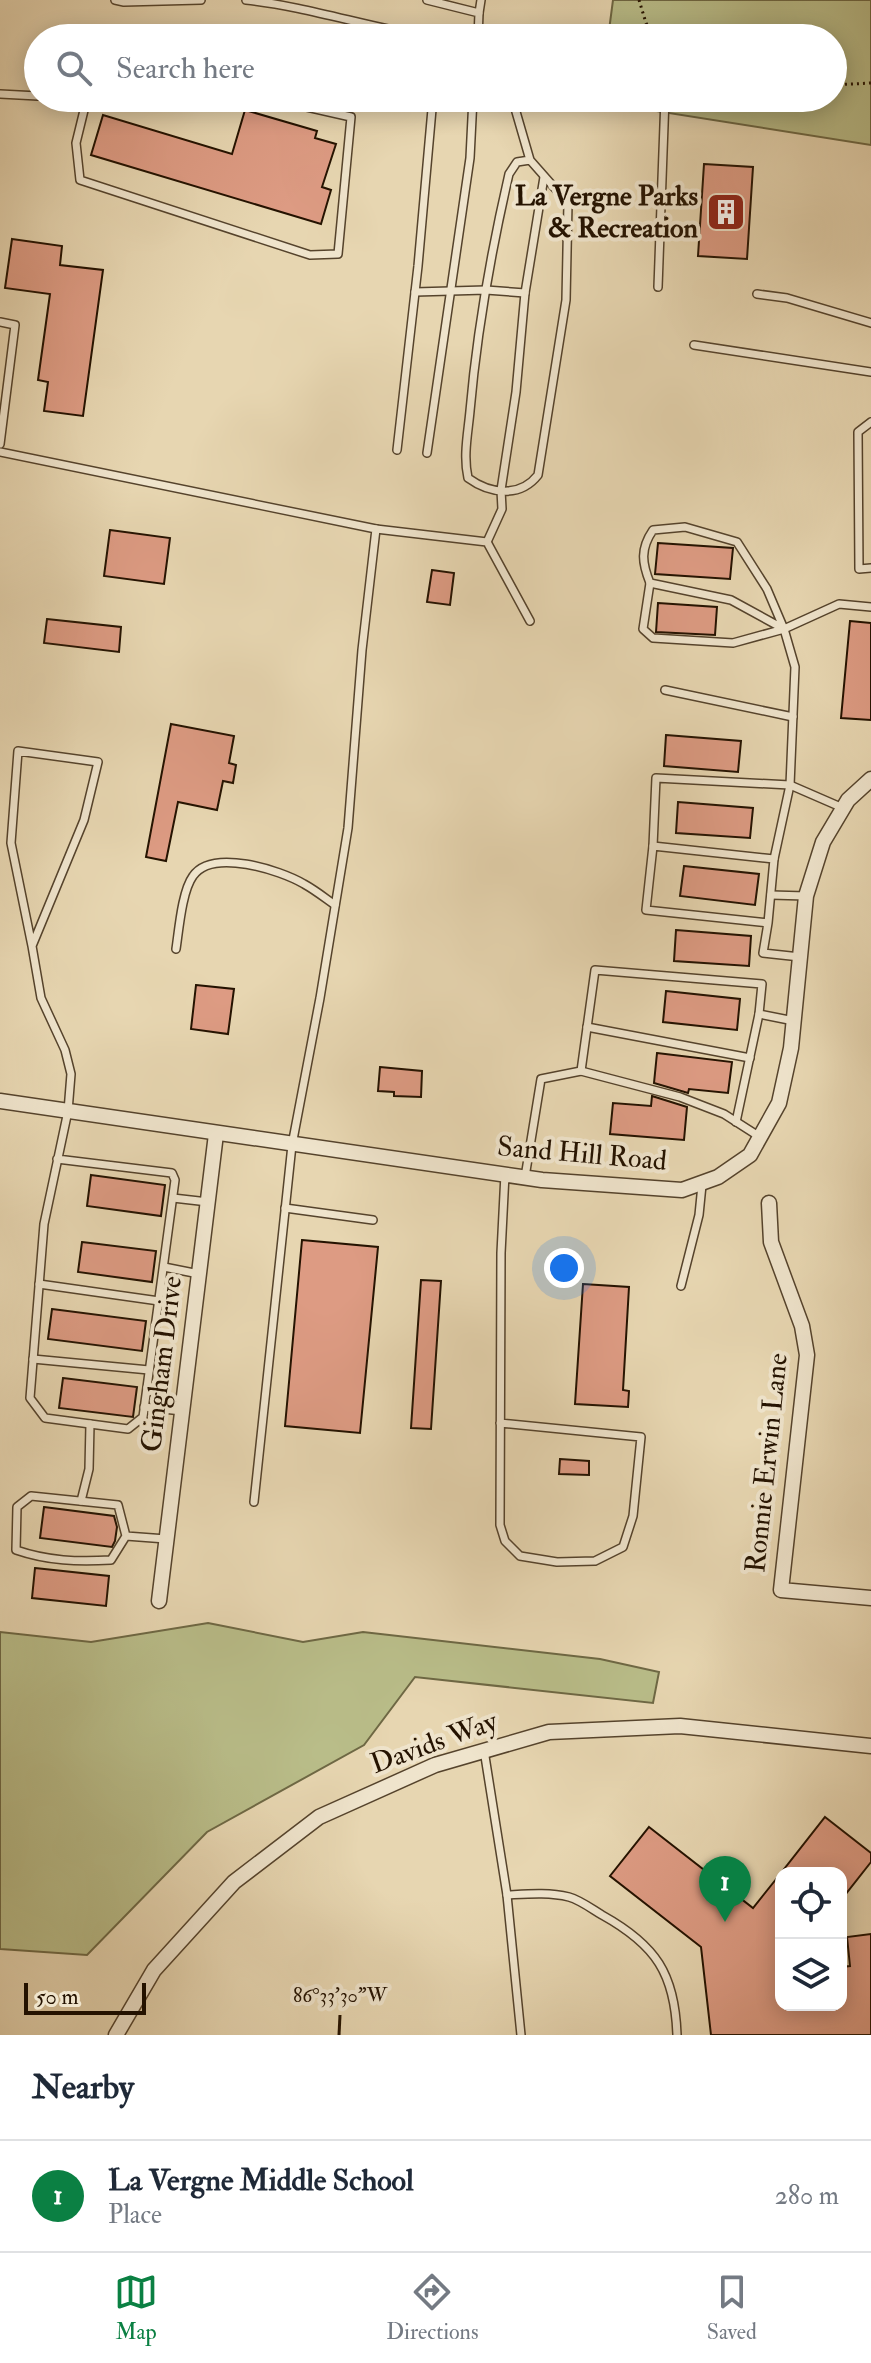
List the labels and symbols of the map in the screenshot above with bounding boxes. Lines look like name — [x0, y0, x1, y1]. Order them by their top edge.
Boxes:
place label: La Vergne Parks & Recreation — [515, 179, 699, 246]
building icon: La Vergne Parks & Recreation — [705, 191, 747, 233]
street label: Sand Hill Road — [496, 1129, 669, 1179]
your location — [544, 1248, 584, 1288]
street label: Gingham Drive — [134, 1274, 190, 1454]
street label: Ronnie Erwin Lane — [738, 1351, 796, 1575]
street label: Davids Way — [366, 1704, 503, 1782]
pin: 1 — [699, 1856, 751, 1922]
scale bar — [24, 1979, 146, 2015]
text: 86°33'30"W — [293, 1983, 388, 2008]

